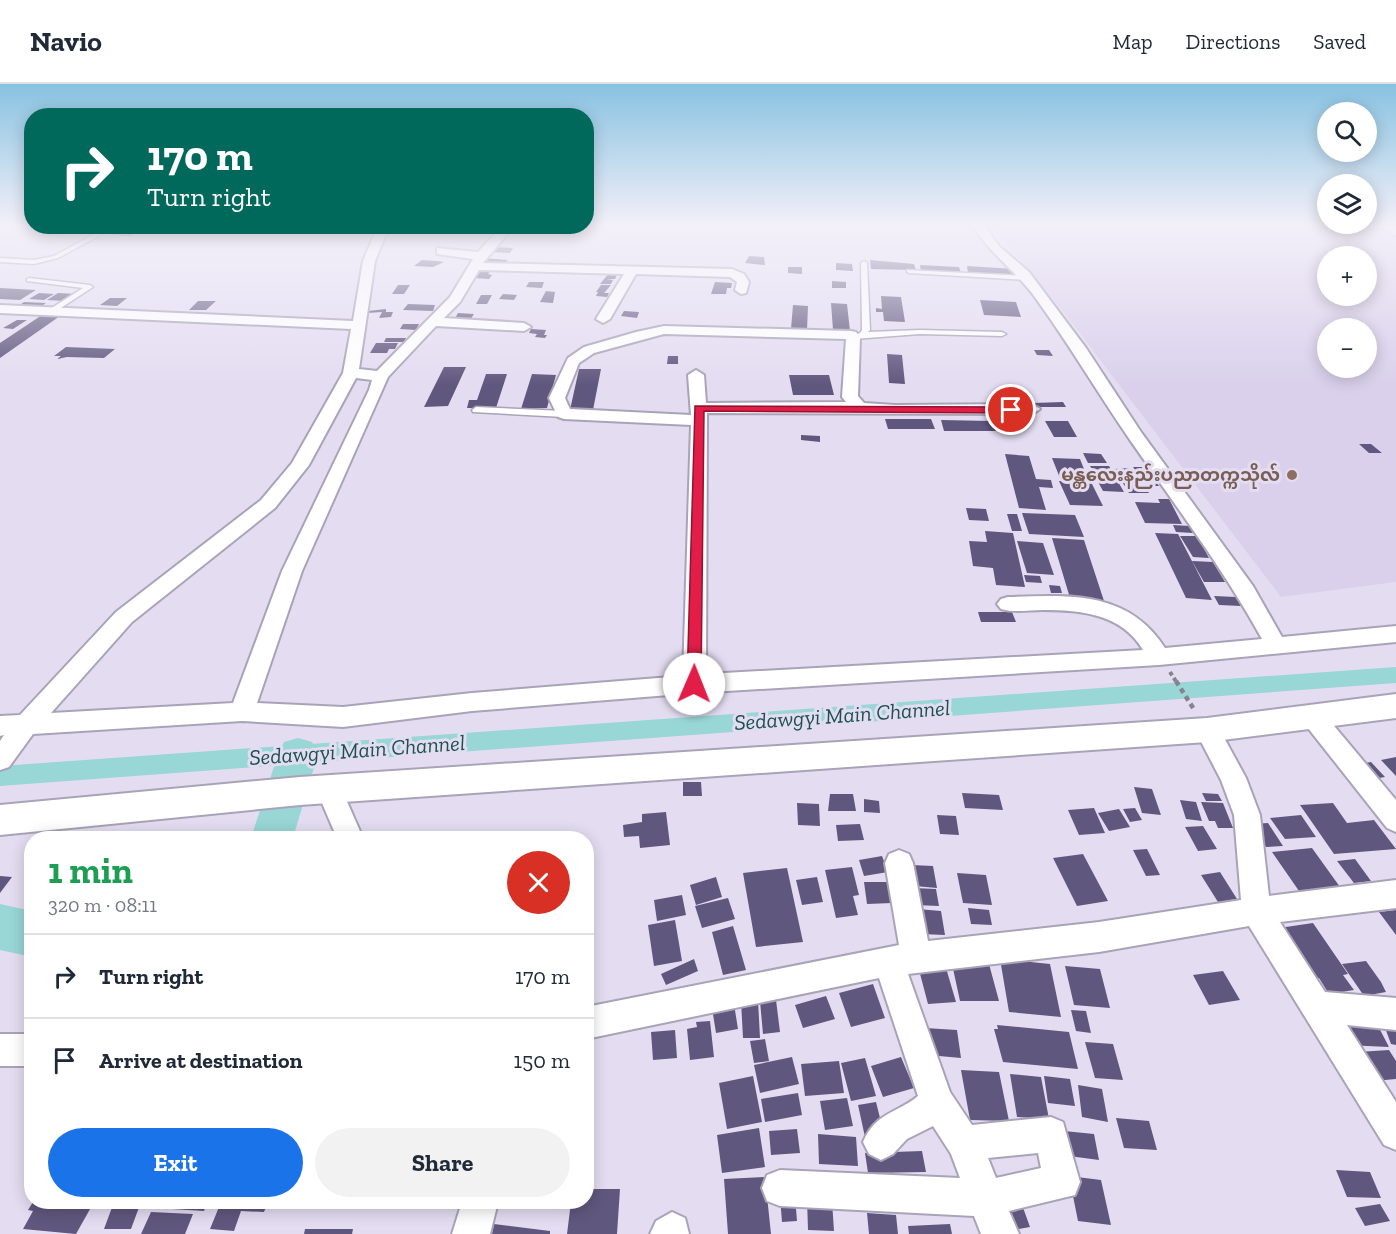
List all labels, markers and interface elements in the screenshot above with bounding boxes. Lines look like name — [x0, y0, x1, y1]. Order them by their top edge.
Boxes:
text: Navio — [30, 25, 102, 58]
text: Map — [1113, 29, 1153, 54]
text: Directions — [1186, 29, 1280, 54]
text: Saved — [1313, 29, 1366, 54]
map controls — [1317, 102, 1377, 378]
button: search — [1317, 102, 1377, 162]
text: 170 m — [147, 130, 253, 181]
icon: right — [48, 132, 126, 210]
button: layers — [1317, 174, 1377, 234]
text: Turn right — [147, 181, 271, 213]
button: + — [1317, 246, 1377, 306]
button: − — [1317, 318, 1377, 378]
pin — [985, 384, 1036, 435]
icon: arrive — [994, 393, 1027, 426]
place label: မန္တလေးနည်းပညာတက္ကသိုလ် — [1061, 463, 1280, 489]
marker: မန္တလေးနည်းပညာတက္ကသိုလ် — [1285, 468, 1299, 482]
position arrow — [662, 652, 726, 716]
water label: Sedawgyi Main Channel — [733, 694, 951, 736]
water label: Sedawgyi Main Channel — [248, 729, 466, 771]
text: 1 min — [48, 849, 133, 892]
button: close — [507, 851, 570, 914]
text: 320 m · 08:11 — [48, 893, 157, 917]
icon: right — [48, 960, 81, 993]
text: Turn right — [99, 963, 203, 990]
text: 170 m — [515, 963, 570, 990]
icon: arrive — [48, 1044, 81, 1077]
text: Arrive at destination — [99, 1047, 302, 1074]
text: 150 m — [514, 1047, 570, 1074]
button: Exit — [48, 1128, 303, 1197]
button: Share — [315, 1128, 570, 1197]

